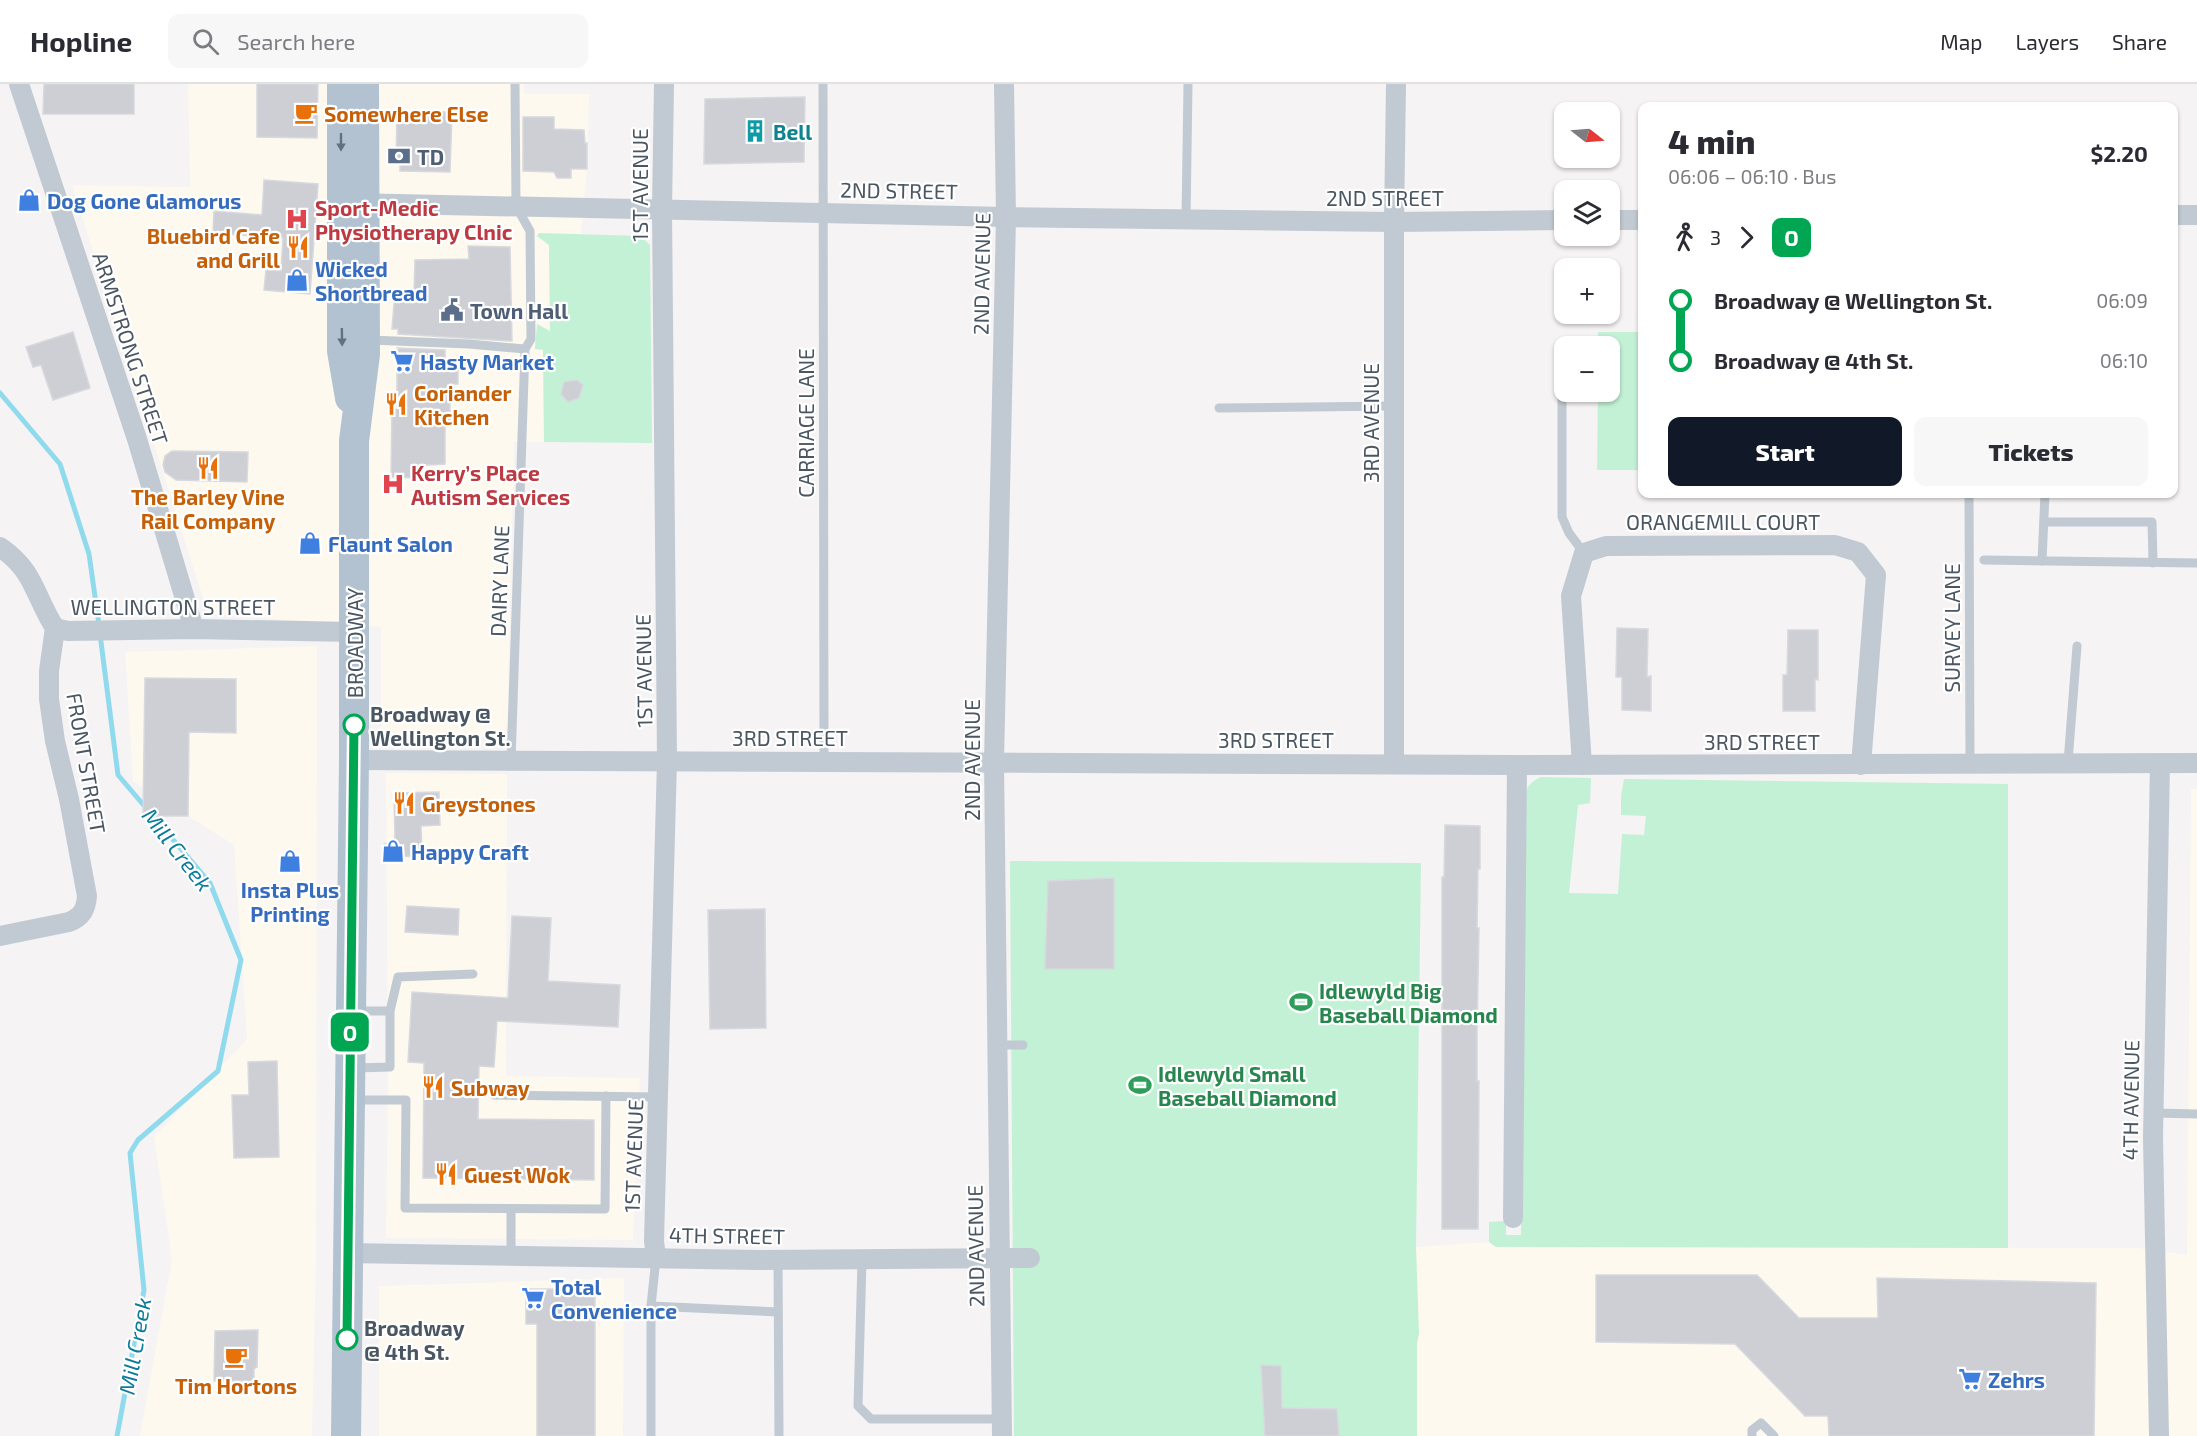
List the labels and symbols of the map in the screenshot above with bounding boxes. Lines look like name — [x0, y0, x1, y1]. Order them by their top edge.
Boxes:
cafe icon: Somewhere Else — [293, 100, 319, 126]
place label: Somewhere Else — [324, 101, 489, 126]
north arrow — [1554, 102, 1620, 168]
building icon: Bell — [742, 118, 768, 144]
place label: Bell — [773, 119, 812, 144]
street label: 1ST AVENUE — [627, 128, 652, 242]
one-way arrow — [336, 133, 346, 152]
bank icon: TD — [386, 143, 412, 169]
place label: TD — [417, 144, 444, 169]
street label: 2ND STREET — [840, 176, 958, 204]
street label: 2ND STREET — [1326, 185, 1444, 210]
shop icon: Dog Gone Glamorus — [16, 187, 42, 213]
place label: Dog Gone Glamorus — [47, 188, 241, 213]
place label: Sport-Medic Physiotherapy Clnic — [315, 195, 513, 245]
hospital icon: Sport-Medic Physiotherapy Clnic — [284, 206, 310, 232]
street label: 2ND AVENUE — [967, 213, 995, 335]
place label: Bluebird Cafe and Grill — [147, 223, 280, 272]
restaurant icon: Bluebird Cafe and Grill — [285, 234, 311, 260]
street label: ARMSTRONG STREET — [88, 249, 174, 447]
place label: Wicked Shortbread — [315, 256, 428, 305]
shop icon: Wicked Shortbread — [284, 267, 310, 293]
public building icon: Town Hall — [439, 297, 465, 323]
place label: Town Hall — [470, 298, 568, 323]
one-way arrow — [337, 328, 347, 347]
supermarket icon: Hasty Market — [389, 348, 415, 374]
street label: CARRIAGE LANE — [793, 348, 818, 498]
place label: Hasty Market — [420, 349, 555, 375]
street label: 3RD AVENUE — [1358, 363, 1383, 483]
place label: Coriander Kitchen — [414, 380, 511, 429]
restaurant icon: Coriander Kitchen — [383, 391, 409, 417]
restaurant icon: The Barley Vine Rail Company — [195, 455, 221, 481]
place label: Kerry’s Place Autism Services — [411, 460, 570, 509]
hospital icon: Kerry’s Place Autism Services — [380, 471, 406, 497]
place label: The Barley Vine Rail Company — [131, 484, 285, 534]
street label: ORANGEMILL COURT — [1626, 509, 1820, 534]
street label: DAIRY LANE — [485, 525, 513, 637]
shop icon: Flaunt Salon — [297, 530, 323, 556]
place label: Flaunt Salon — [328, 531, 453, 556]
street label: SURVEY LANE — [1939, 563, 1964, 693]
street label: BROADWAY — [342, 588, 367, 698]
street label: WELLINGTON STREET — [71, 594, 275, 619]
street label: 1ST AVENUE — [630, 614, 656, 728]
street label: FRONT STREET — [62, 691, 112, 835]
street label: 2ND AVENUE — [959, 699, 984, 821]
place label: Broadway @ Wellington St. — [370, 701, 511, 750]
marker: Broadway @ Wellington St. — [343, 714, 365, 736]
street label: 3RD STREET — [732, 725, 848, 750]
street label: 3RD STREET — [1218, 727, 1334, 752]
street label: 3RD STREET — [1704, 729, 1820, 754]
restaurant icon: Greystones — [391, 790, 417, 816]
place label: Greystones — [422, 791, 536, 817]
water label: Mill Creek — [138, 802, 218, 896]
shop icon: Happy Craft — [380, 838, 406, 864]
place label: Happy Craft — [411, 839, 529, 865]
shop icon: Insta Plus Printing — [277, 848, 303, 874]
place label: Insta Plus Printing — [241, 877, 339, 926]
place label: Idlewyld Big Baseball Diamond — [1319, 978, 1498, 1027]
sports icon: Idlewyld Big Baseball Diamond — [1288, 989, 1314, 1015]
line badge: O — [330, 1012, 370, 1052]
street label: 4TH AVENUE — [2116, 1040, 2144, 1160]
place label: Idlewyld Small Baseball Diamond — [1158, 1061, 1337, 1110]
sports icon: Idlewyld Small Baseball Diamond — [1127, 1072, 1153, 1098]
restaurant icon: Subway — [420, 1074, 446, 1100]
place label: Subway — [451, 1075, 530, 1101]
street label: 1ST AVENUE — [619, 1099, 647, 1213]
restaurant icon: Guest Wok — [433, 1161, 459, 1187]
place label: Guest Wok — [464, 1162, 571, 1187]
street label: 2ND AVENUE — [961, 1185, 989, 1307]
street label: 4TH STREET — [669, 1221, 785, 1249]
place label: Total Convenience — [551, 1274, 677, 1323]
supermarket icon: Total Convenience — [520, 1285, 546, 1311]
water label: Mill Creek — [113, 1295, 155, 1397]
place label: Broadway @ 4th St. — [364, 1315, 465, 1364]
marker: Broadway @ 4th St. — [336, 1328, 358, 1350]
cafe icon: Tim Hortons — [223, 1344, 249, 1370]
supermarket icon: Zehrs — [1957, 1366, 1983, 1392]
place label: Zehrs — [1988, 1367, 2045, 1392]
place label: Tim Hortons — [175, 1373, 297, 1398]

